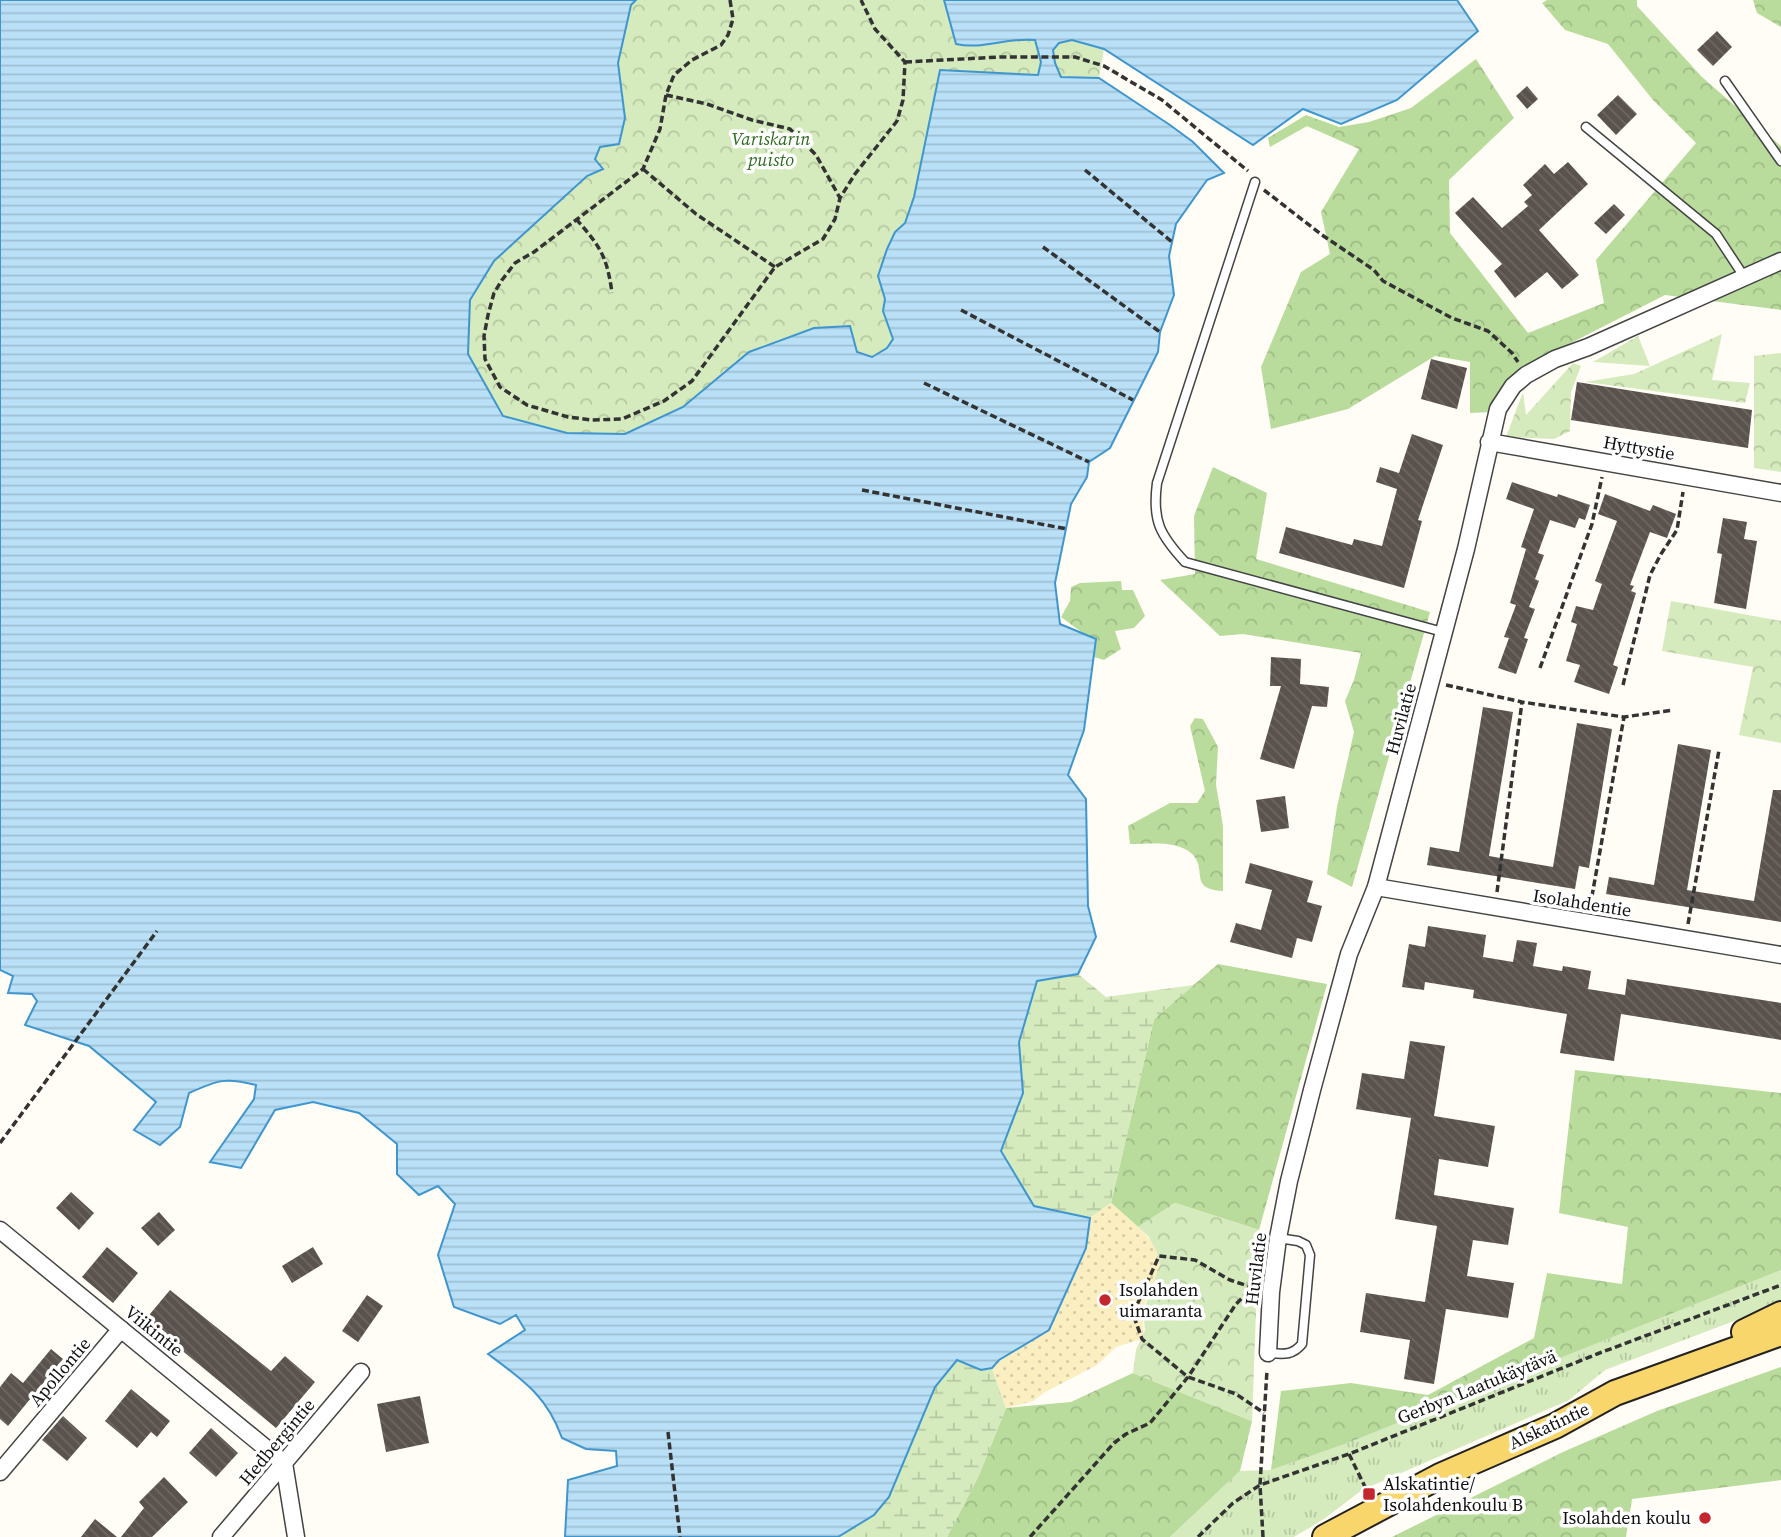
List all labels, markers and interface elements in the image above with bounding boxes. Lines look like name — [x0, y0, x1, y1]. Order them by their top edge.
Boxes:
park label: Variskarin puisto — [732, 126, 810, 172]
street label: Hyttystie — [1601, 429, 1677, 466]
street label: Huvilatie — [1379, 680, 1422, 757]
street label: Isolahdentie — [1531, 882, 1633, 923]
street label: Huvilatie — [1239, 1231, 1272, 1307]
place label: Isolahden uimaranta — [1119, 1277, 1203, 1323]
marker: Isolahden uimaranta — [1097, 1292, 1113, 1308]
street label: Viikintie — [120, 1299, 189, 1362]
street label: Apollontie — [23, 1332, 96, 1412]
street label: Gerbyn Laatukäytävä — [1393, 1343, 1561, 1430]
street label: Hedbergintie — [233, 1393, 320, 1490]
street label: Alskatintie — [1504, 1396, 1593, 1455]
place label: Alskatintie/ Isolahdenkoulu B — [1383, 1471, 1523, 1517]
marker: Alskatintie/ Isolahdenkoulu B — [1361, 1486, 1377, 1502]
place label: Isolahden koulu — [1562, 1505, 1691, 1530]
marker: Isolahden koulu — [1697, 1510, 1713, 1526]

